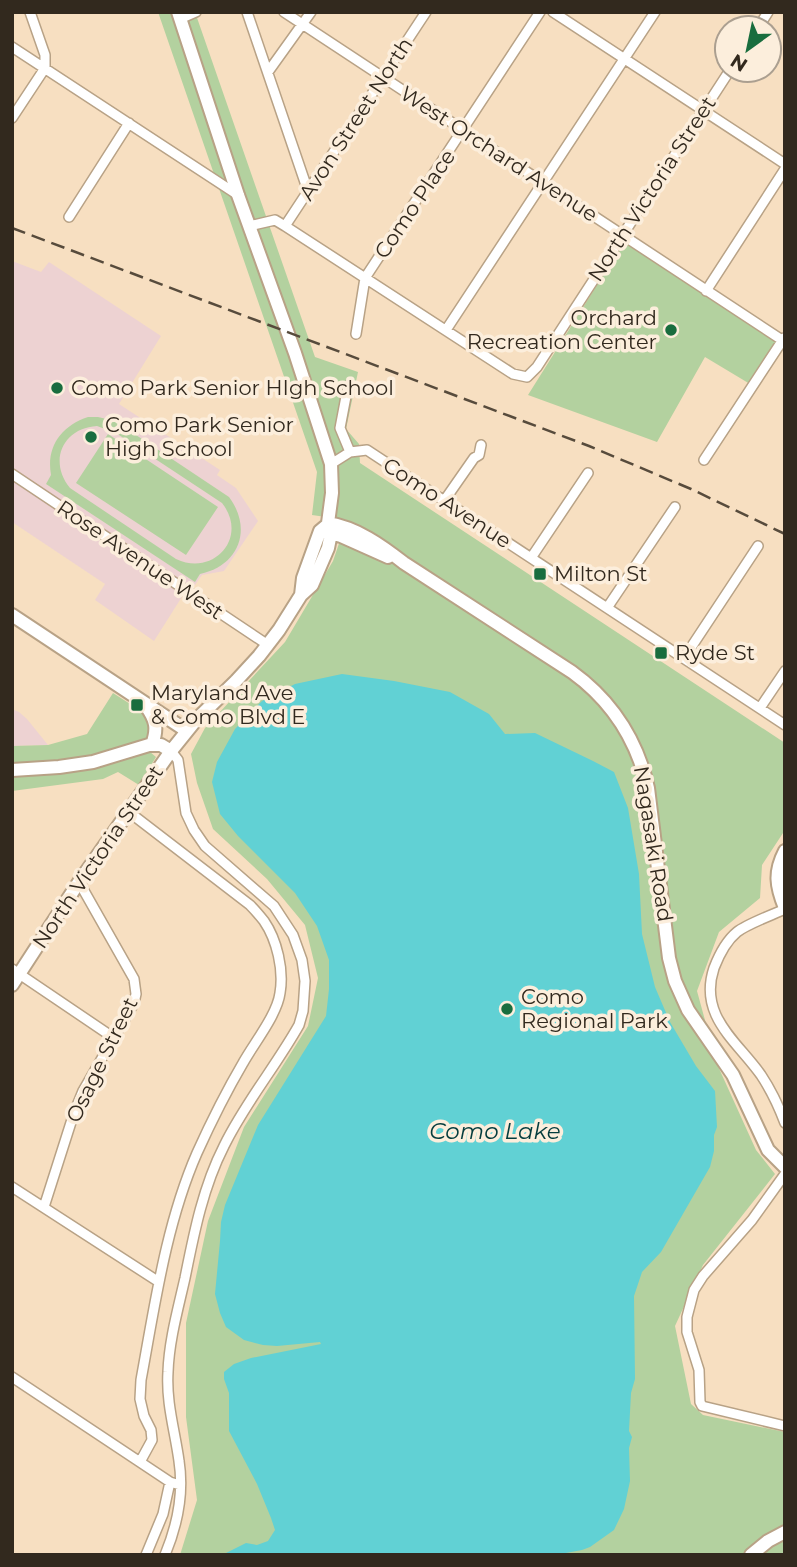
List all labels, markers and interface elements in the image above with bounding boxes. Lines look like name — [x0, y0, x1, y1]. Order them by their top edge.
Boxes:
north arrow — [713, 14, 783, 84]
street label: Avon Street North — [294, 33, 418, 205]
text: N — [726, 49, 752, 77]
street label: West Orchard Avenue — [396, 80, 603, 227]
street label: North Victoria Street — [582, 91, 721, 286]
street label: Como Place — [369, 145, 460, 263]
place label: Orchard Recreation Center — [467, 305, 657, 354]
marker: Orchard Recreation Center — [663, 322, 679, 338]
place label: Como Park Senior HIgh School — [71, 375, 394, 400]
marker: Como Park Senior HIgh School — [49, 380, 65, 396]
place label: Como Park Senior High School — [105, 412, 294, 461]
marker: Como Park Senior High School — [83, 429, 99, 445]
street label: Como Avenue — [378, 452, 516, 553]
street label: Rose Avenue West — [52, 495, 228, 625]
place label: Milton St — [554, 561, 648, 586]
marker: Milton St — [532, 566, 548, 582]
place label: Ryde St — [675, 640, 755, 665]
marker: Ryde St — [653, 645, 669, 661]
place label: Maryland Ave & Como Blvd E — [151, 680, 305, 729]
marker: Maryland Ave & Como Blvd E — [129, 697, 145, 713]
street label: North Victoria Street — [27, 760, 168, 953]
street label: Nagasaki Road — [629, 764, 678, 924]
place label: Como Regional Park — [521, 984, 668, 1033]
street label: Osage Street — [60, 993, 143, 1127]
marker: Como Regional Park — [499, 1001, 515, 1017]
water label: Como Lake — [429, 1117, 561, 1145]

